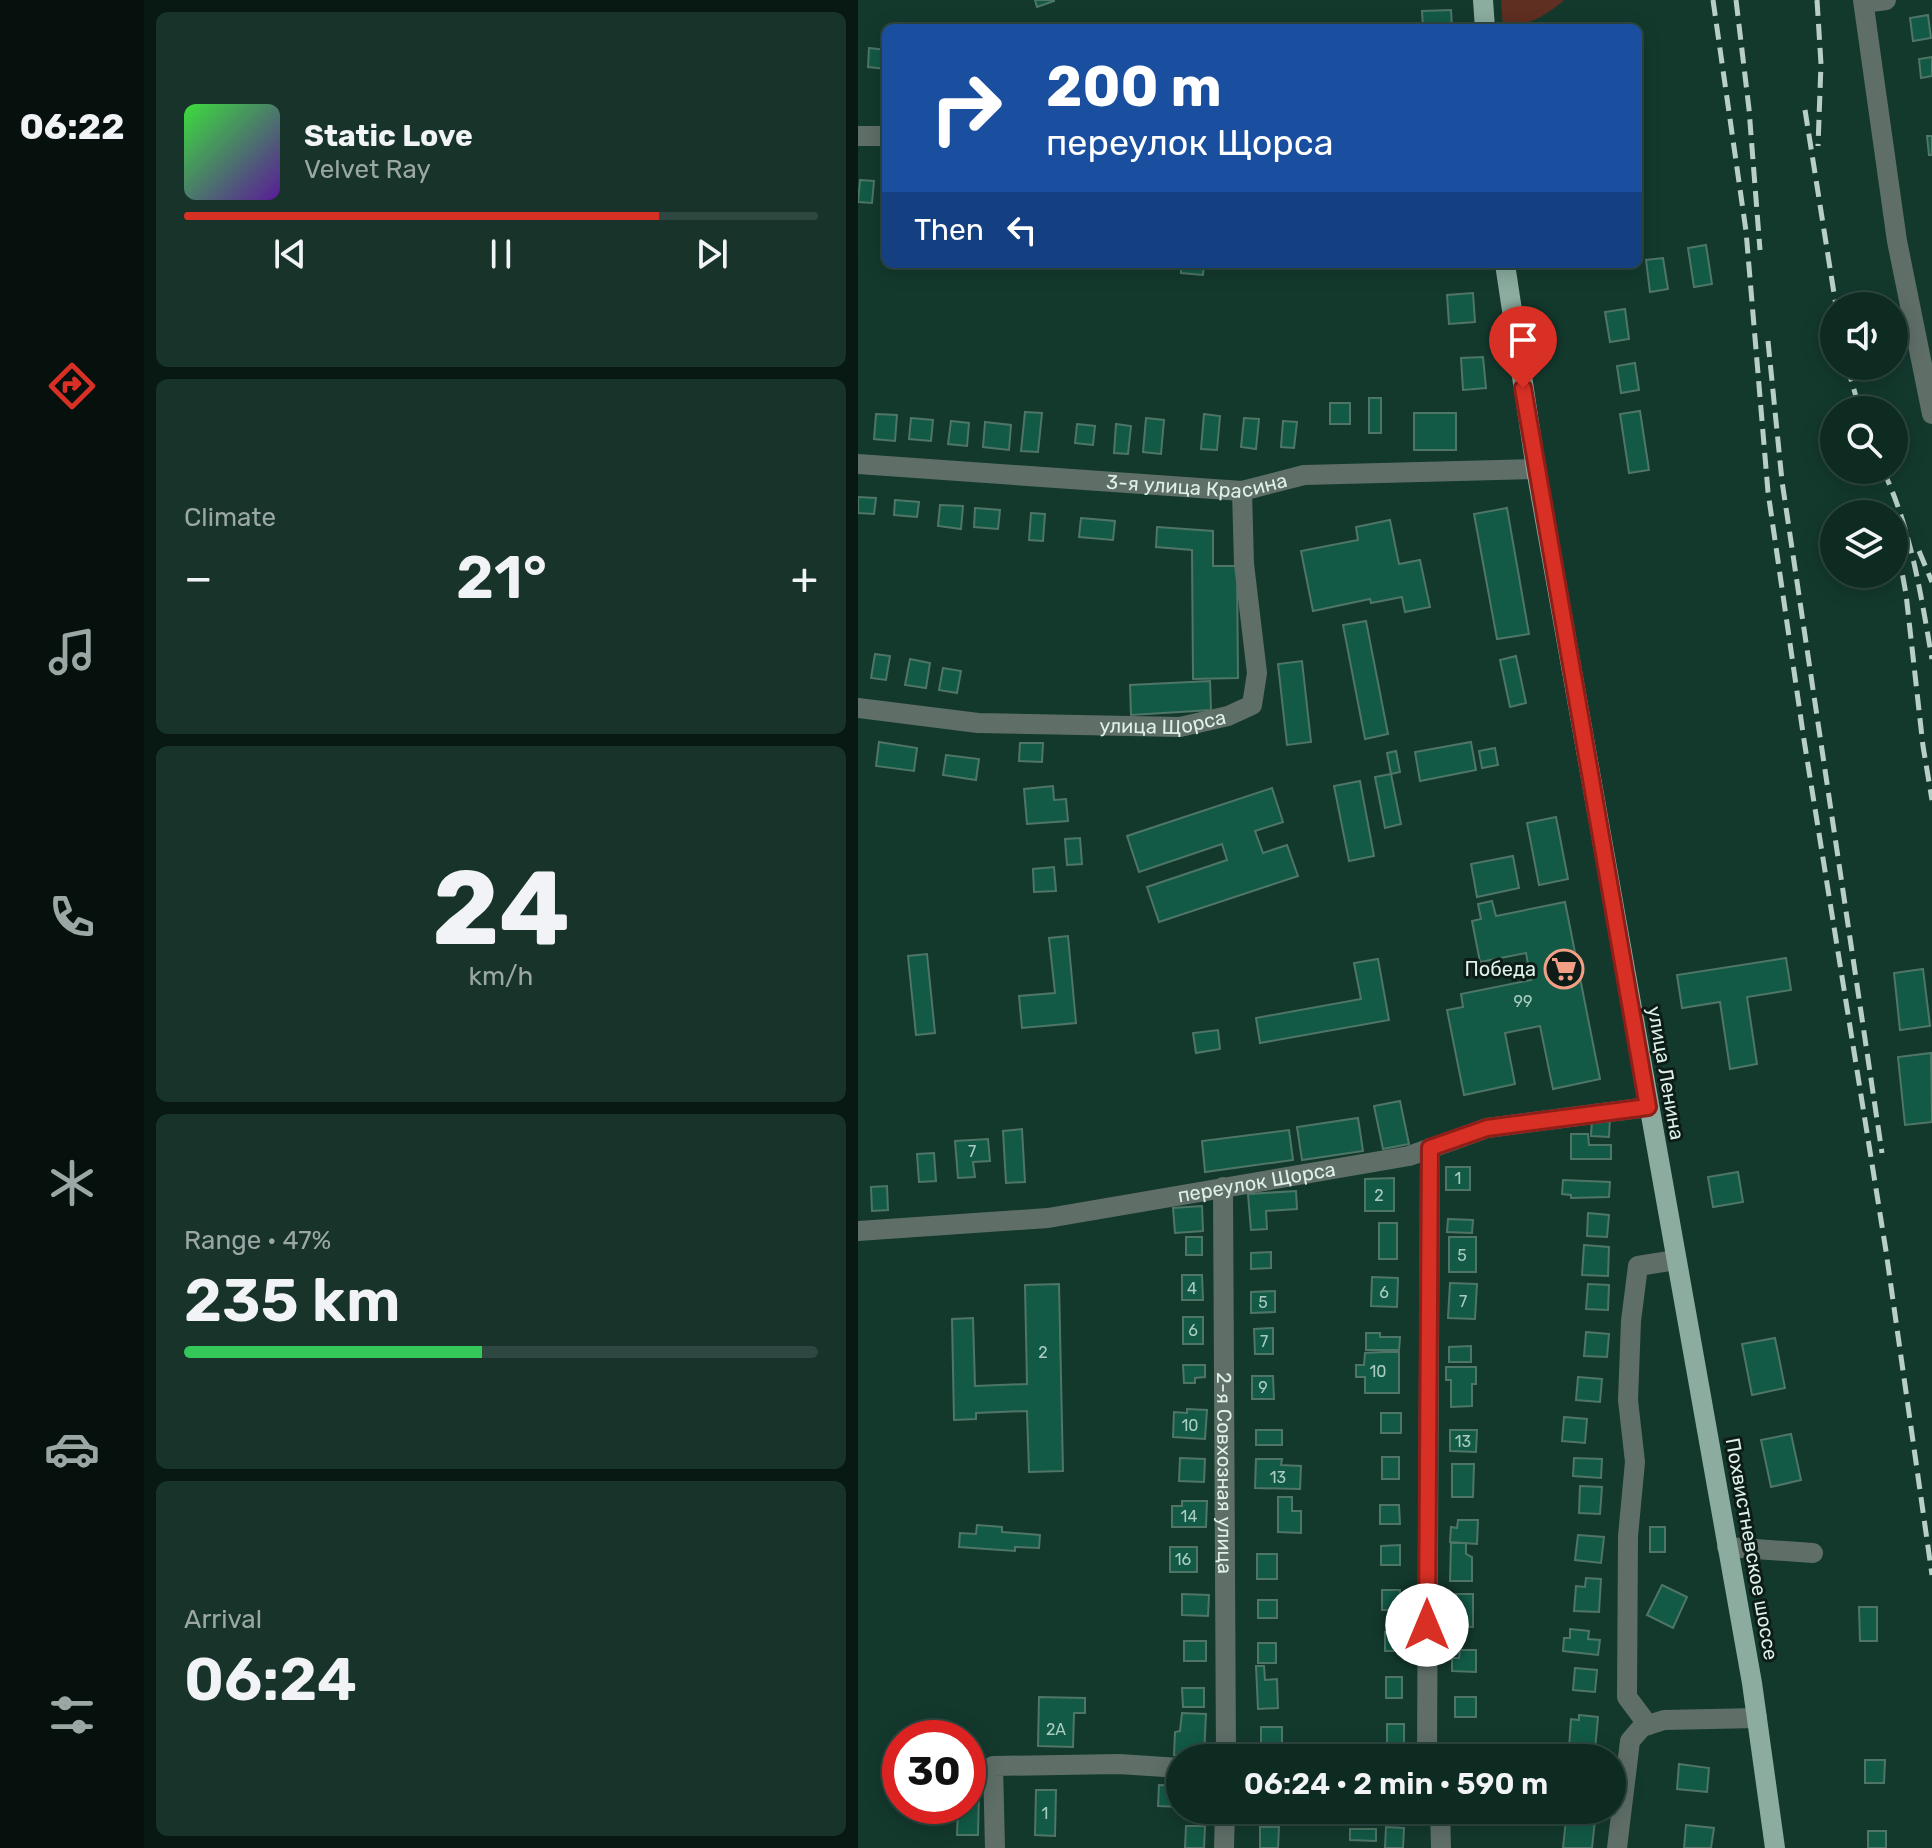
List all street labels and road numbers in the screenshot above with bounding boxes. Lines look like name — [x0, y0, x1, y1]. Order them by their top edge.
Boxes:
street label: 3-я улица Красина — [1105, 468, 1290, 503]
street label: улица Щорса — [1099, 705, 1228, 739]
street label: улица Ленина — [1642, 1004, 1690, 1142]
street label: переулок Щорса — [1176, 1157, 1337, 1208]
street label: 2-я Совхозная улица — [1212, 1372, 1237, 1574]
street label: Похвистневское шоссе — [1721, 1436, 1783, 1662]

